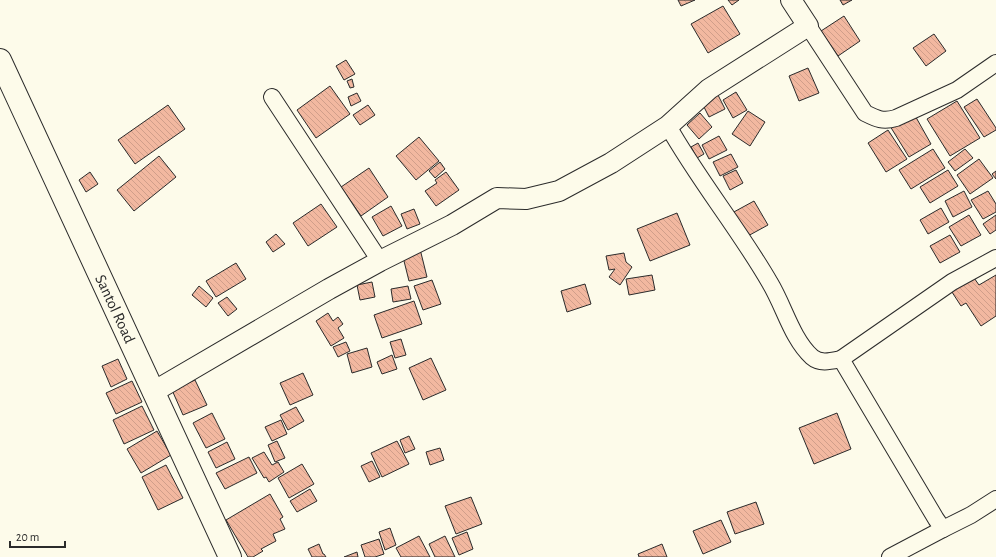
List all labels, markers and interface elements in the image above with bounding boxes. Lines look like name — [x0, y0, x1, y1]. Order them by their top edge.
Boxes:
street label: Santol Road — [92, 272, 138, 346]
scale bar — [10, 523, 65, 549]
text: 20 m — [16, 531, 39, 543]

